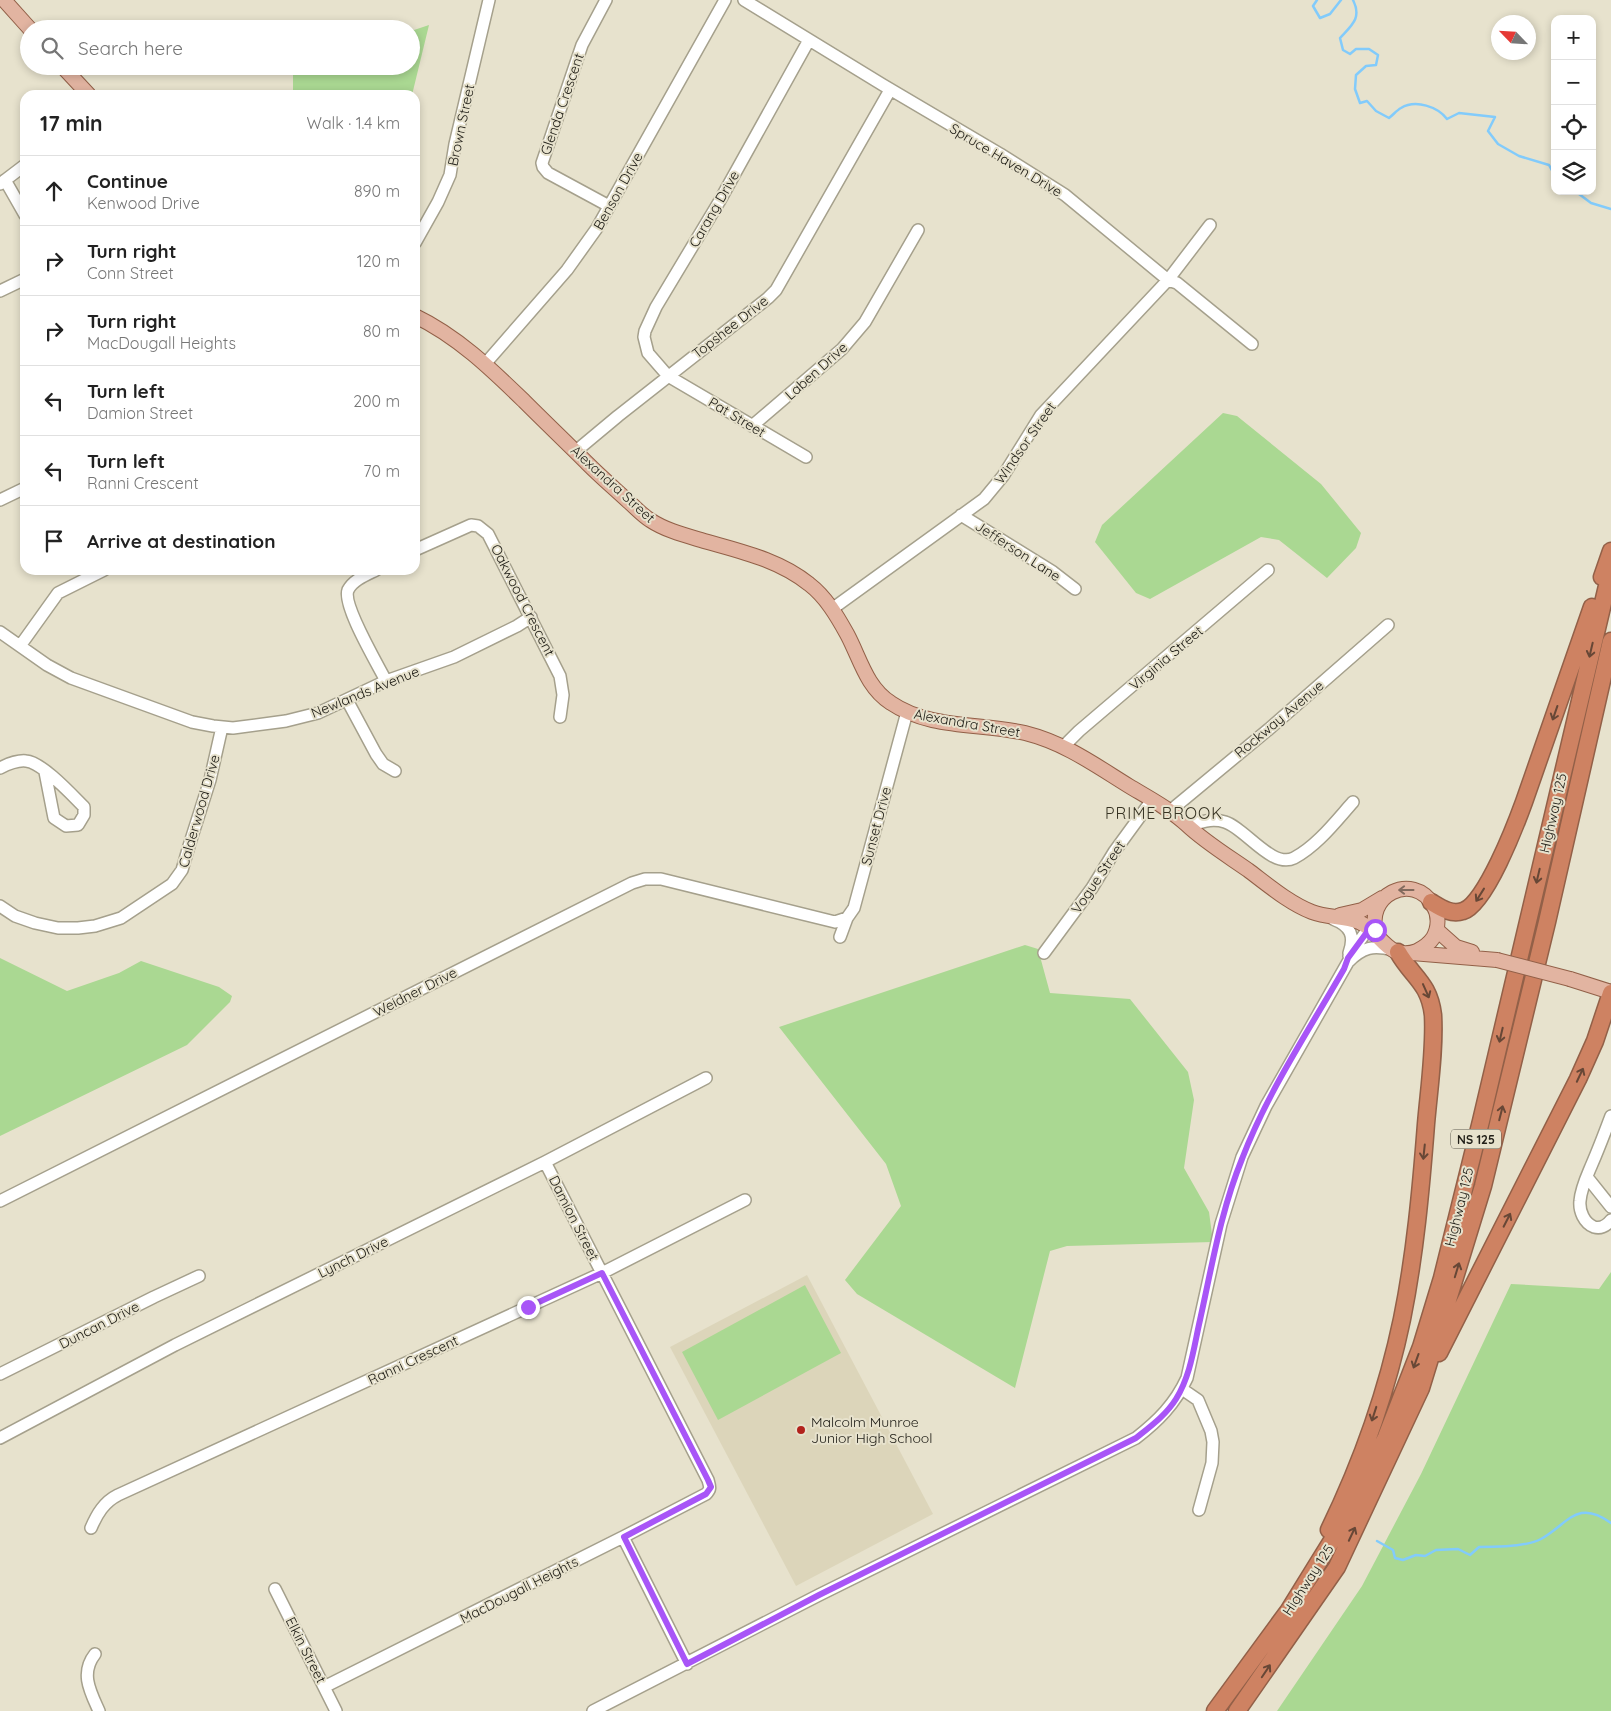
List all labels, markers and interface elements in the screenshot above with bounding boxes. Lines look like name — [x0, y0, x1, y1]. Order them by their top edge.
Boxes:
north arrow — [1491, 15, 1536, 60]
map controls — [1551, 15, 1596, 195]
button: + — [1551, 15, 1596, 60]
search box — [20, 20, 420, 75]
icon: search — [38, 34, 66, 62]
text: Search here — [78, 36, 183, 60]
street label: Glenda Crescent — [536, 51, 588, 157]
button: − — [1551, 60, 1596, 105]
street label: Brown Street — [444, 82, 479, 168]
button: locate — [1551, 105, 1596, 150]
text: 17 min — [40, 110, 102, 136]
text: Walk · 1.4 km — [307, 113, 400, 133]
street label: Spruce Haven Drive — [947, 119, 1066, 201]
street label: Benson Drive — [589, 149, 647, 233]
button: layers — [1551, 150, 1596, 195]
street label: Carang Drive — [685, 167, 743, 251]
text: Continue — [87, 169, 168, 193]
icon: ahead — [40, 177, 68, 205]
text: 890 m — [354, 181, 400, 201]
text: Kenwood Drive — [87, 193, 200, 213]
text: Turn right — [87, 239, 176, 263]
icon: right — [40, 247, 68, 275]
text: 120 m — [357, 251, 400, 271]
text: Conn Street — [87, 263, 174, 283]
street label: Topshee Drive — [688, 292, 772, 362]
text: Turn right — [87, 309, 176, 333]
icon: right — [40, 317, 68, 345]
text: 80 m — [363, 321, 400, 341]
text: MacDougall Heights — [87, 333, 236, 353]
street label: Laben Drive — [781, 338, 851, 404]
text: Turn left — [87, 379, 165, 403]
icon: left — [40, 387, 68, 415]
text: 200 m — [353, 391, 400, 411]
street label: Pat Street — [705, 393, 769, 441]
street label: Windsor Street — [990, 398, 1060, 487]
text: Damion Street — [87, 403, 193, 423]
street label: Alexandra Street — [567, 441, 659, 527]
text: Turn left — [87, 449, 165, 473]
icon: left — [40, 457, 68, 485]
text: 70 m — [363, 461, 400, 481]
text: Ranni Crescent — [87, 473, 199, 493]
street label: Jefferson Lane — [972, 517, 1064, 585]
icon: arrive — [40, 527, 68, 555]
text: Arrive at destination — [87, 529, 276, 553]
street label: Oakwood Crescent — [487, 541, 559, 659]
street label: Virginia Street — [1125, 622, 1207, 694]
one-way arrow — [1586, 642, 1595, 658]
street label: Newlands Avenue — [308, 662, 422, 722]
street label: Rockway Avenue — [1231, 676, 1327, 762]
one-way arrow — [1550, 704, 1560, 720]
street label: Alexandra Street — [912, 705, 1022, 741]
street label: Calderwood Drive — [174, 752, 224, 870]
street label: Highway 125 — [1535, 771, 1571, 855]
street label: Sunset Drive — [857, 785, 895, 867]
district label: PRIME BROOK — [1105, 803, 1223, 823]
street label: Vogue Street — [1067, 837, 1129, 917]
one-way arrow — [1533, 868, 1542, 884]
one-way arrow — [1398, 886, 1414, 895]
one-way arrow — [1475, 888, 1486, 902]
route start — [1364, 919, 1387, 942]
street label: Weidner Drive — [370, 963, 460, 1021]
one-way arrow — [1422, 983, 1432, 998]
one-way arrow — [1496, 1026, 1505, 1042]
one-way arrow — [1576, 1068, 1585, 1083]
one-way arrow — [1497, 1106, 1506, 1122]
road number: NS 125 — [1451, 1130, 1501, 1148]
one-way arrow — [1419, 1144, 1428, 1160]
street label: Highway 125 — [1440, 1165, 1478, 1249]
street label: Damion Street — [545, 1173, 603, 1264]
one-way arrow — [1503, 1213, 1512, 1228]
street label: Lynch Drive — [315, 1232, 391, 1282]
one-way arrow — [1453, 1262, 1463, 1278]
route end — [517, 1296, 540, 1319]
street label: Duncan Drive — [56, 1297, 142, 1353]
street label: Ranni Crescent — [365, 1331, 461, 1389]
one-way arrow — [1411, 1353, 1420, 1368]
one-way arrow — [1369, 1406, 1379, 1422]
place label: Malcolm Munroe Junior High School — [811, 1413, 933, 1447]
marker: Malcolm Munroe Junior High School — [795, 1424, 807, 1436]
one-way arrow — [1348, 1527, 1358, 1542]
street label: Highway 125 — [1278, 1541, 1338, 1619]
street label: MacDougall Heights — [457, 1552, 581, 1628]
street label: Elkin Street — [282, 1614, 330, 1686]
one-way arrow — [1261, 1664, 1271, 1678]

